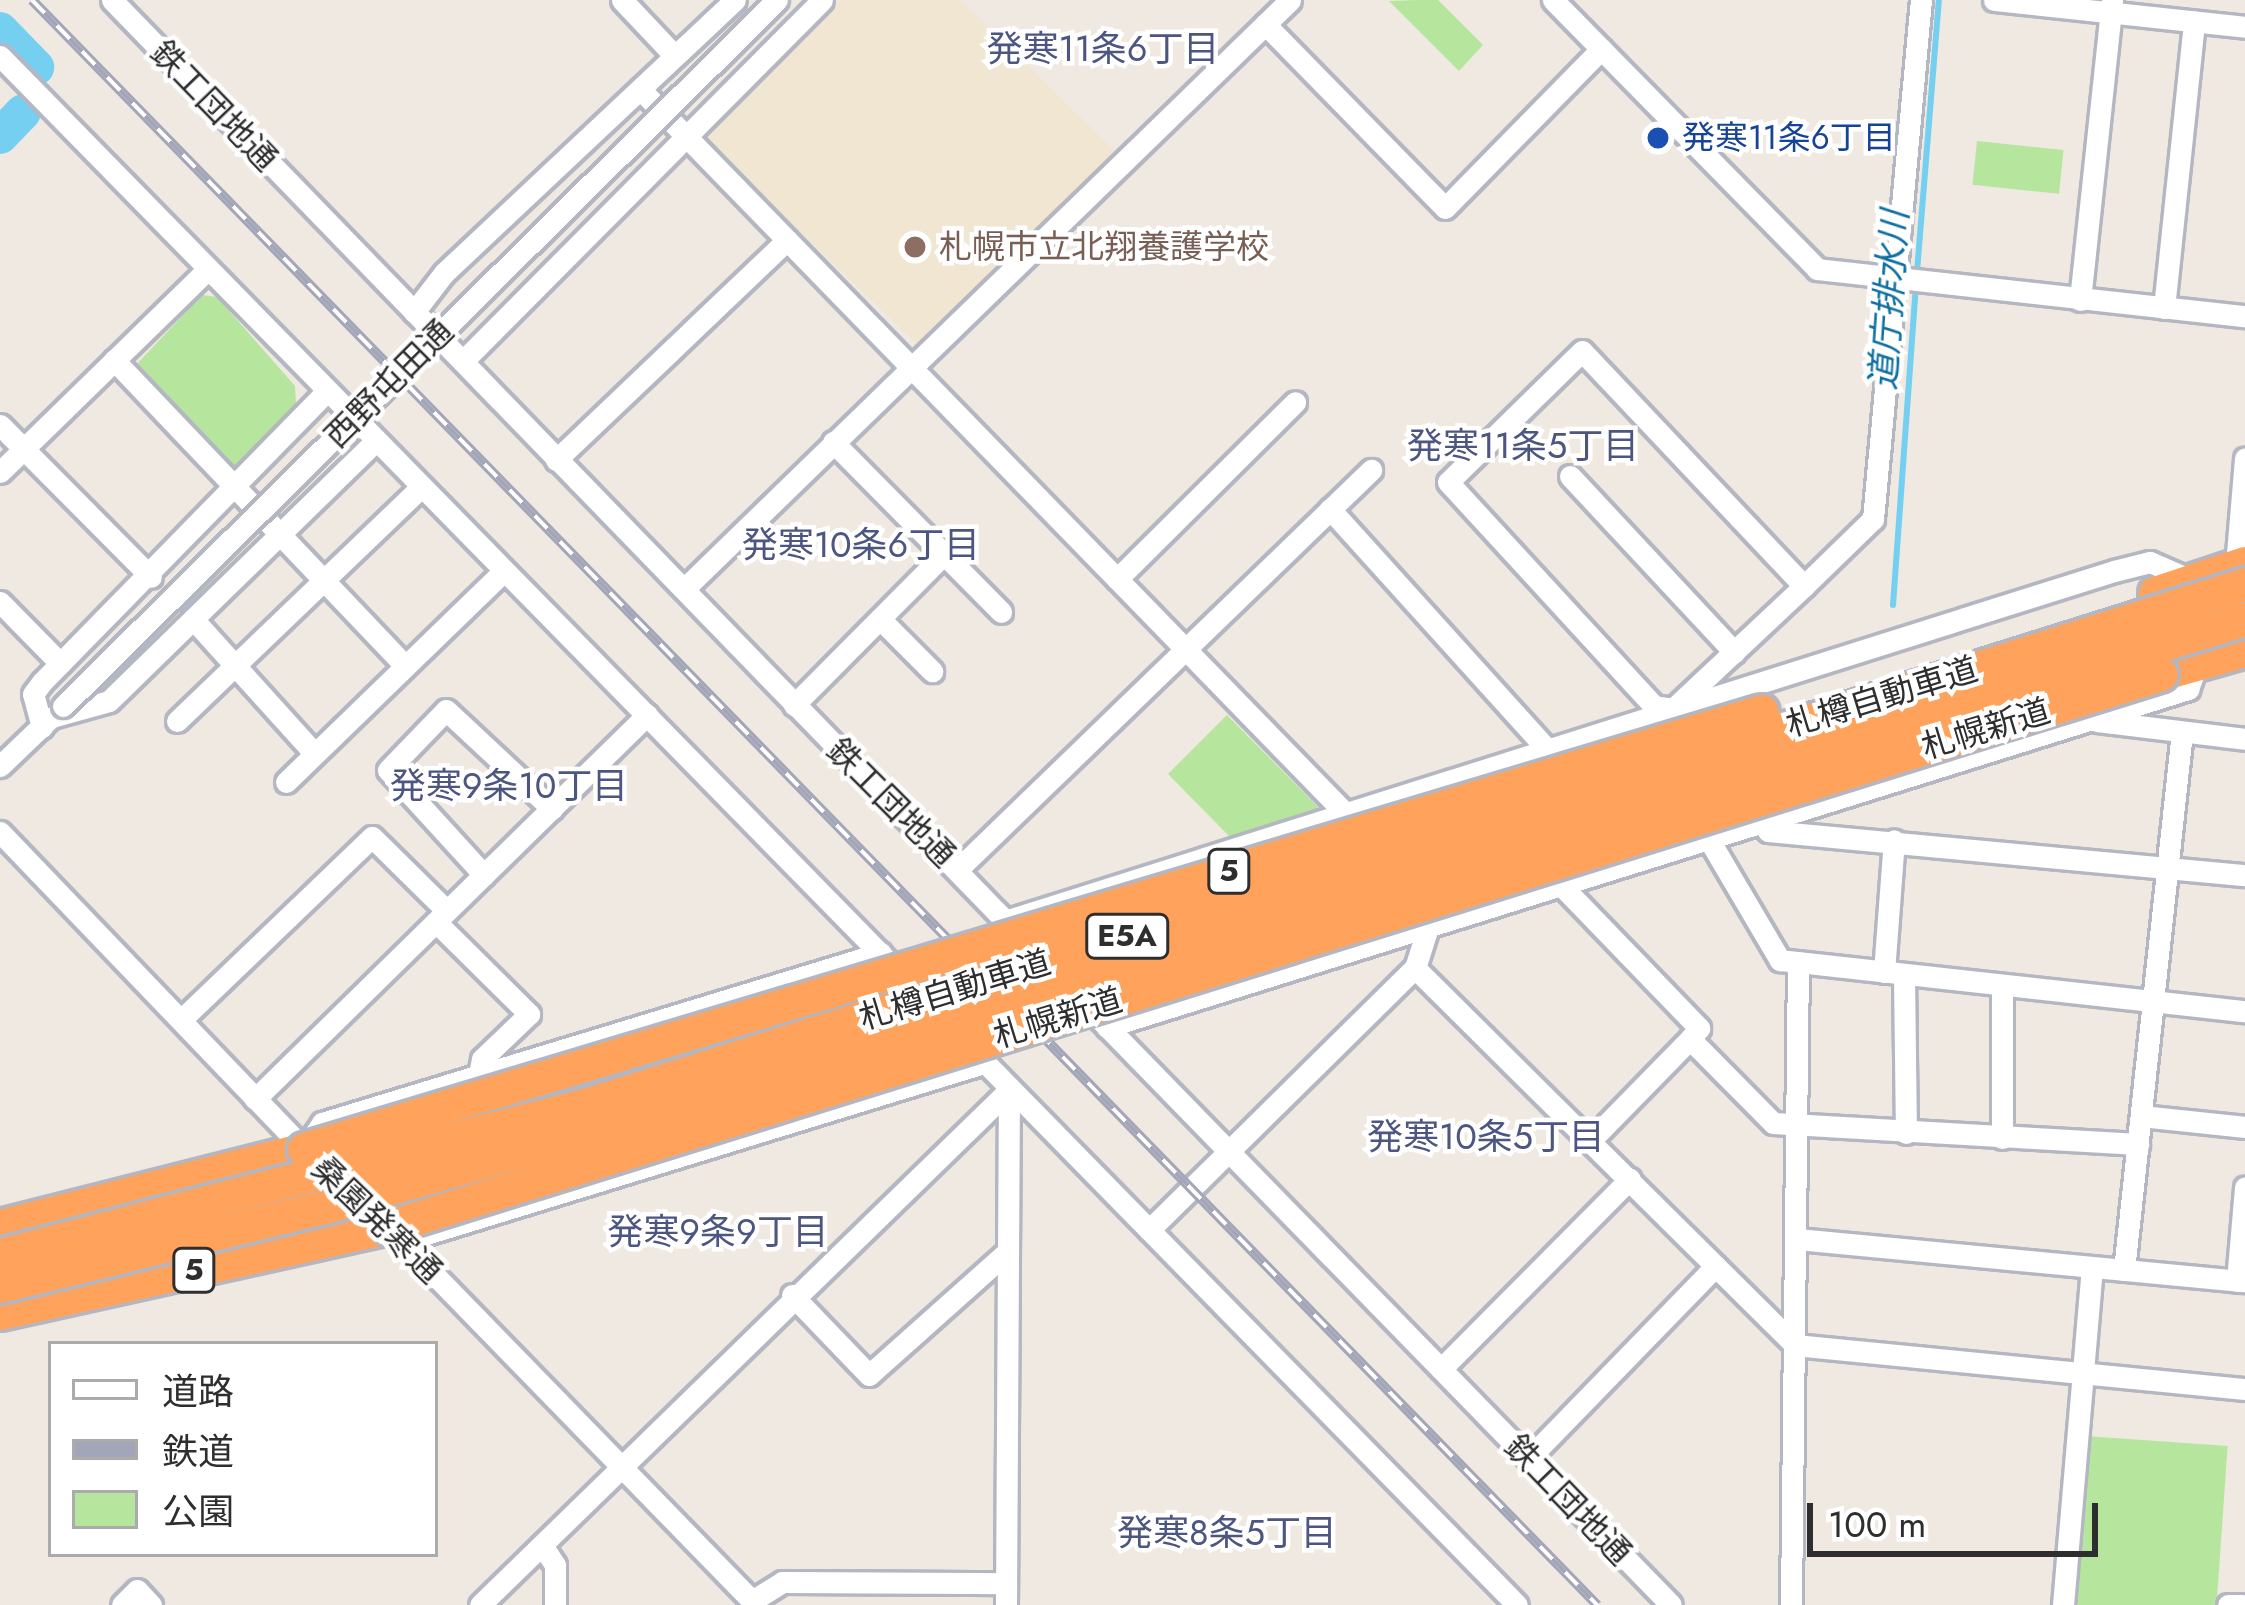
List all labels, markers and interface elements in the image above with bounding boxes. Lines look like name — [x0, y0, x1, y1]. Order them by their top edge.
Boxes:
district label: 発寒11条6丁目 — [986, 27, 1220, 71]
street label: 鉄工団地通 — [142, 33, 286, 179]
place label: 発寒11条6丁目 — [1682, 118, 1896, 158]
marker: 発寒11条6丁目 — [1645, 125, 1671, 151]
water label: 道庁排水川 — [1861, 209, 1917, 391]
place label: 札幌市立北翔養護学校 — [939, 227, 1269, 267]
marker: 札幌市立北翔養護学校 — [902, 234, 928, 260]
street label: 西野屯田通 — [317, 312, 461, 456]
district label: 発寒11条5丁目 — [1407, 424, 1639, 468]
district label: 発寒10条6丁目 — [742, 523, 980, 567]
street label: 札樽自動車道 — [1782, 649, 1982, 745]
street label: 札幌新道 — [1917, 691, 2055, 767]
street label: 鉄工団地通 — [819, 731, 963, 875]
district label: 発寒9条10丁目 — [390, 764, 628, 808]
road number: 5 — [1205, 847, 1253, 895]
road number: E5A — [1085, 912, 1169, 960]
street label: 札樽自動車道 — [855, 942, 1055, 1038]
street label: 札幌新道 — [989, 980, 1127, 1056]
district label: 発寒10条5丁目 — [1367, 1115, 1605, 1159]
street label: 桑園発寒通 — [304, 1148, 450, 1292]
district label: 発寒9条9丁目 — [607, 1210, 829, 1254]
road number: 5 — [170, 1246, 218, 1294]
legend — [48, 1341, 438, 1557]
text: 道路 — [162, 1365, 234, 1417]
text: 鉄道 — [162, 1425, 234, 1477]
street label: 鉄工団地通 — [1496, 1427, 1640, 1573]
scale bar — [1813, 1479, 2104, 1553]
text: 公園 — [162, 1485, 234, 1537]
text: 100 m — [1828, 1498, 1926, 1550]
district label: 発寒8条5丁目 — [1117, 1511, 1337, 1555]

